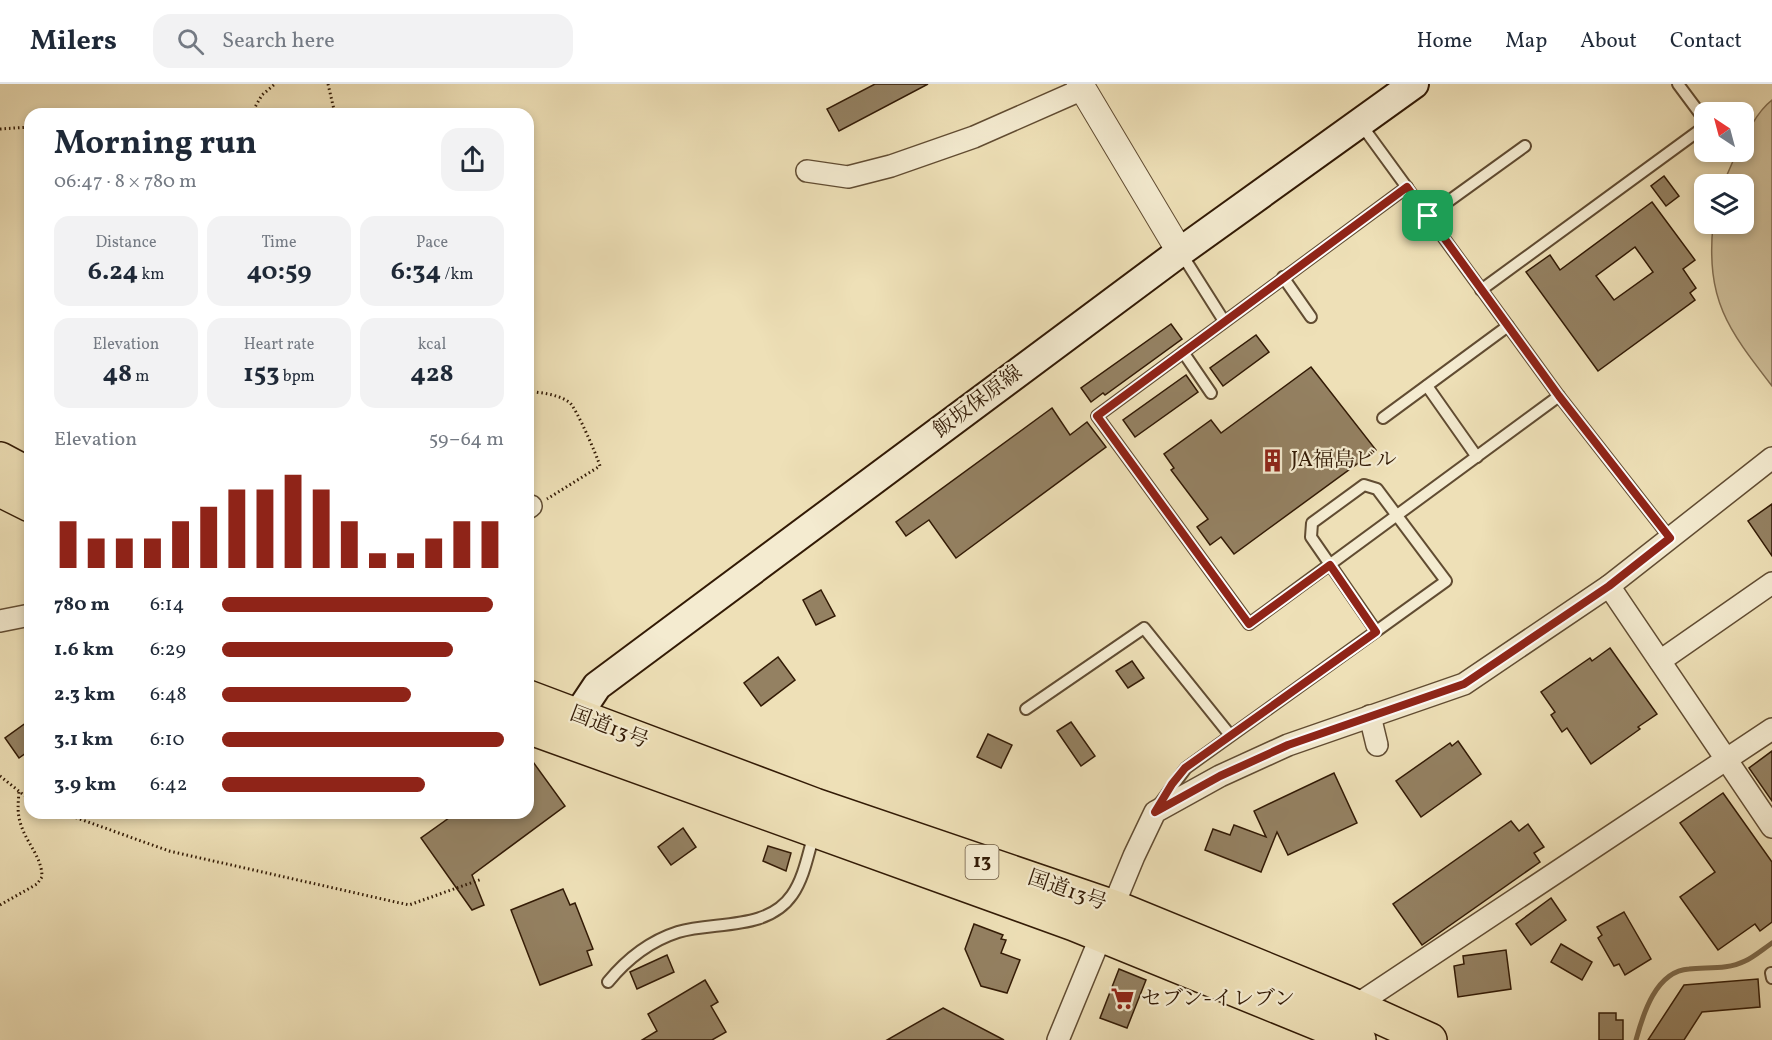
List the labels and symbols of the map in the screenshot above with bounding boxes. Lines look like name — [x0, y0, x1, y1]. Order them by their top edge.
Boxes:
north arrow — [1694, 102, 1754, 162]
pin — [1402, 190, 1453, 241]
street label: 飯坂保原線 — [927, 359, 1029, 445]
place label: JA福島ビル — [1291, 446, 1397, 475]
building icon: JA福島ビル — [1260, 447, 1286, 473]
street label: 国道13号 — [566, 700, 652, 756]
road number: 13 — [966, 845, 998, 879]
street label: 国道13号 — [1024, 864, 1110, 918]
place label: セブン-イレブン — [1141, 985, 1295, 1014]
supermarket icon: セブン-イレブン — [1110, 986, 1136, 1012]

